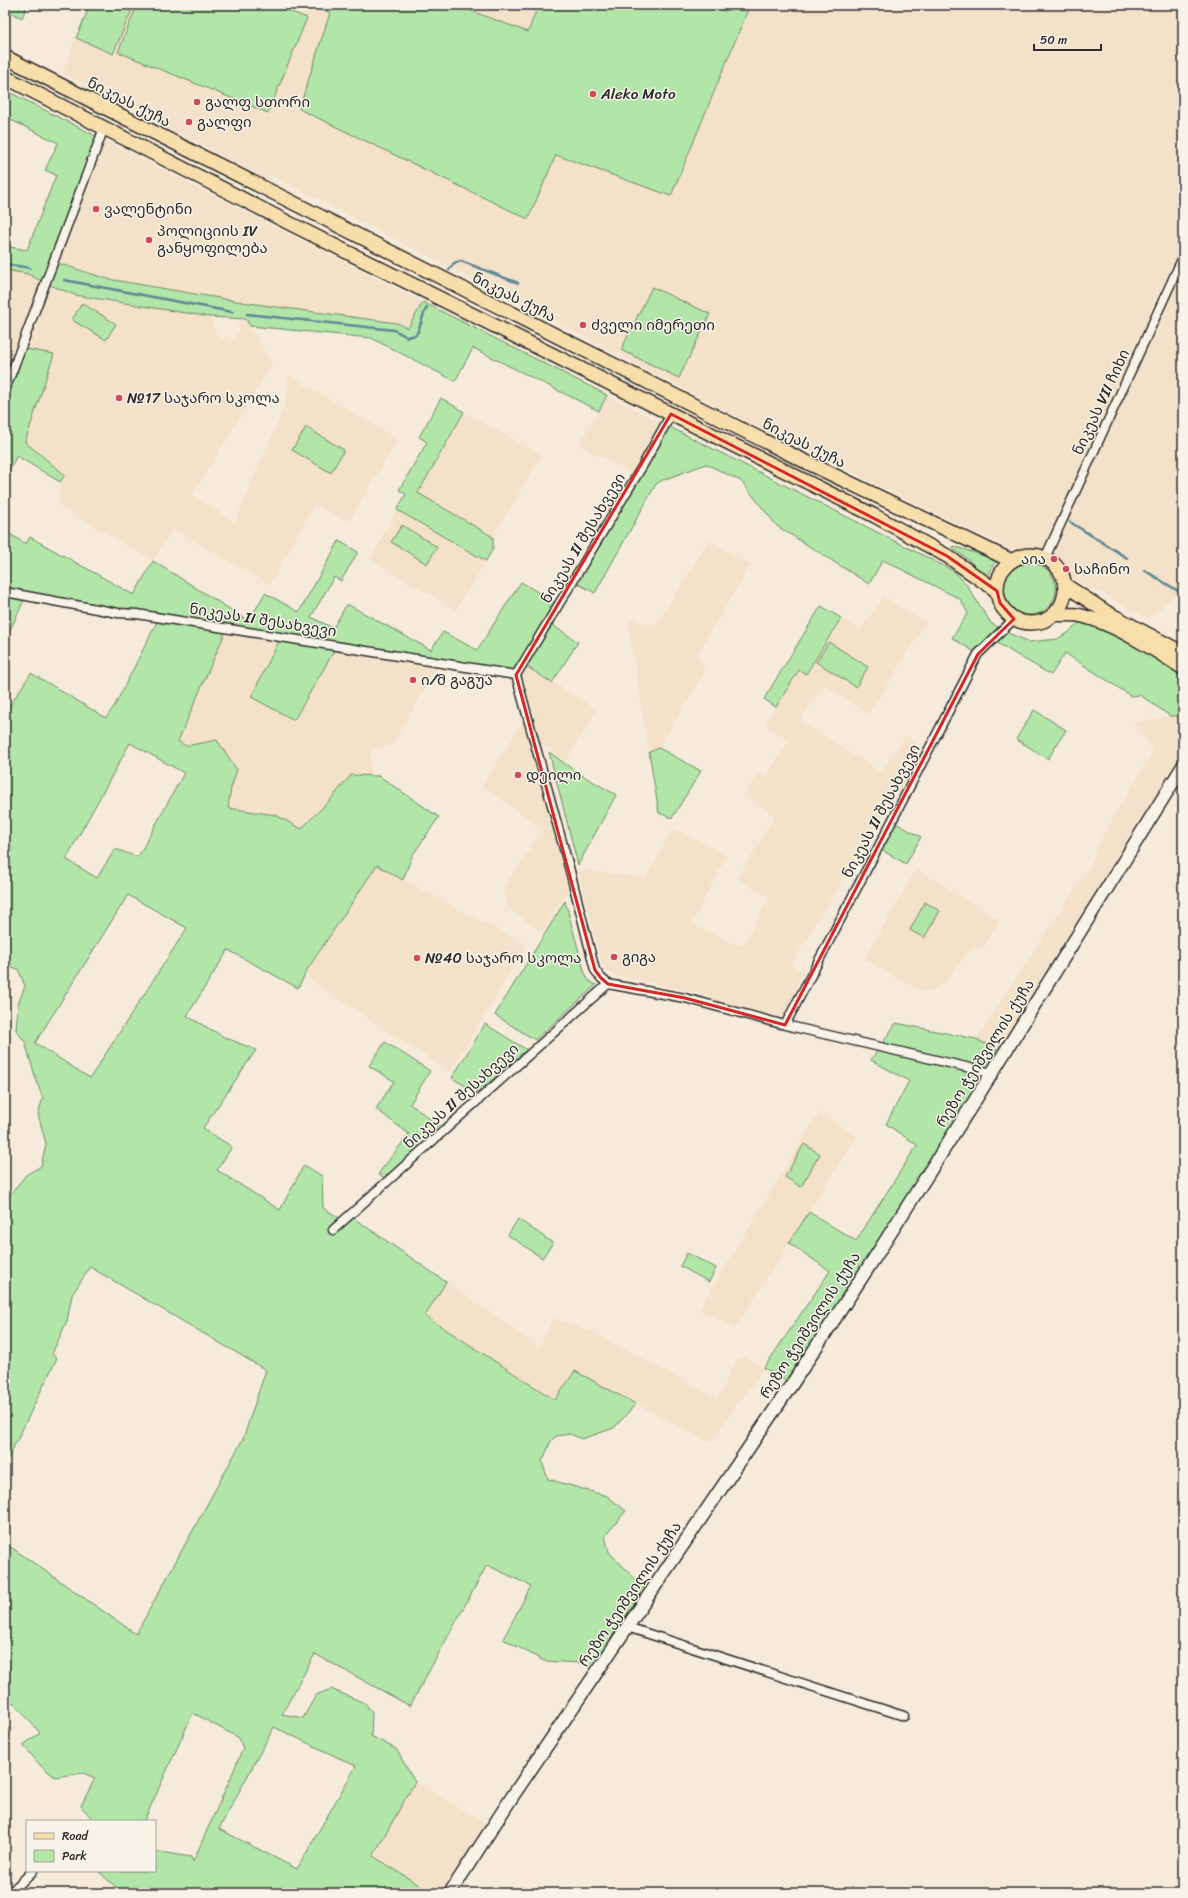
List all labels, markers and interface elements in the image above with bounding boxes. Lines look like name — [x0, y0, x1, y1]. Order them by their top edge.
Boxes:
scale bar — [1034, 26, 1101, 52]
text: 50 m — [1040, 29, 1067, 51]
street label: ნიკეას ქუჩა — [83, 70, 175, 134]
place label: Aleko Moto — [600, 81, 676, 107]
place label: გალფ სთორი — [205, 89, 310, 115]
marker: Aleko Moto — [588, 89, 598, 99]
marker: გალფ სთორი — [192, 97, 202, 107]
place label: გალფი — [197, 109, 252, 135]
marker: გალფი — [184, 117, 194, 127]
place label: ვალენტინი — [104, 196, 192, 222]
marker: ვალენტინი — [91, 204, 101, 214]
place label: პოლიციის IV განყოფილება — [157, 218, 268, 261]
marker: პოლიციის IV განყოფილება — [144, 235, 154, 245]
street label: ნიკეას ქუჩა — [468, 265, 560, 329]
place label: ძველი იმერეთი — [591, 312, 715, 338]
marker: ძველი იმერეთი — [578, 320, 588, 330]
street label: ნიკეას VII ჩიხი — [1065, 345, 1137, 459]
place label: №17 საჯარო სკოლა — [127, 385, 280, 411]
marker: №17 საჯარო სკოლა — [114, 393, 124, 403]
street label: ნიკეას ქუჩა — [758, 411, 850, 475]
street label: ნიკეას II შესახვევი — [534, 467, 632, 609]
place label: აია — [1021, 546, 1046, 572]
marker: აია — [1049, 554, 1059, 564]
place label: საჩინო — [1074, 556, 1130, 582]
marker: საჩინო — [1061, 564, 1071, 574]
street label: ნიკეას II შესახვევი — [187, 596, 339, 644]
place label: ი/მ გაგუა — [421, 667, 493, 693]
marker: ი/მ გაგუა — [408, 675, 418, 685]
street label: ნიკეას II შესახვევი — [835, 739, 927, 883]
place label: დეილი — [526, 762, 581, 788]
marker: დეილი — [513, 770, 523, 780]
place label: გიგა — [622, 944, 656, 970]
place label: №40 საჯარო სკოლა — [425, 945, 582, 971]
marker: გიგა — [609, 952, 619, 962]
marker: №40 საჯარო სკოლა — [412, 953, 422, 963]
street label: რეზო ჭეიშვილის ქუჩა — [929, 974, 1041, 1132]
street label: ნიკეას II შესახვევი — [397, 1037, 525, 1155]
street label: რეზო ჭეიშვილის ქუჩა — [753, 1246, 867, 1404]
street label: რეზო ჭეიშვილის ქუჩა — [571, 1516, 689, 1672]
legend — [26, 1820, 156, 1872]
text: Road — [62, 1825, 89, 1847]
text: Park — [62, 1845, 87, 1867]

